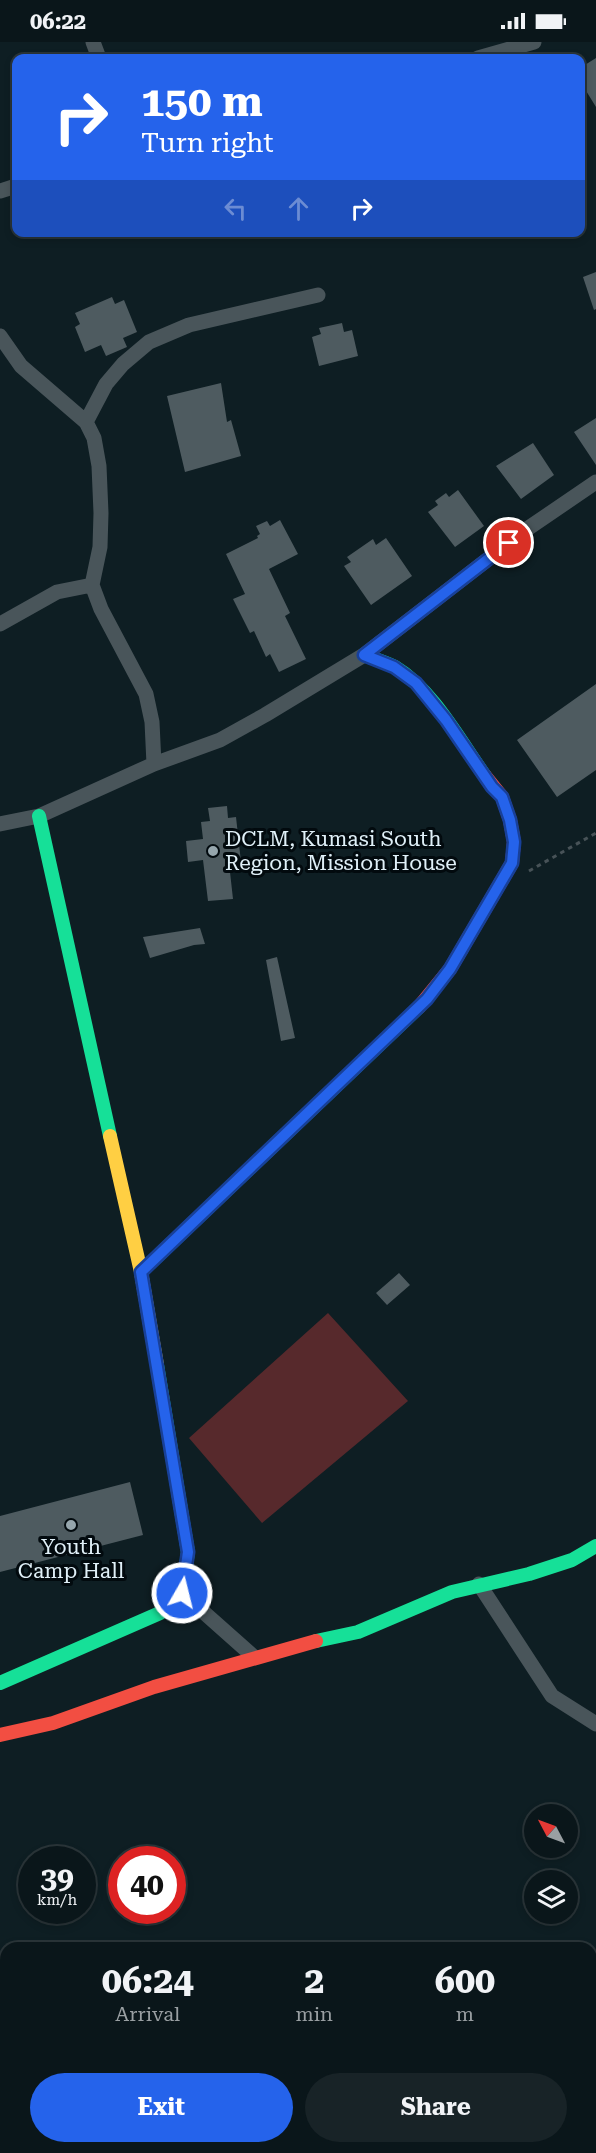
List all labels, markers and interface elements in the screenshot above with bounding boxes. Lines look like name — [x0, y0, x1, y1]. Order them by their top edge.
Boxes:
text: 06:22 — [30, 9, 86, 34]
text: 150 m — [141, 77, 263, 126]
icon: right — [42, 78, 120, 156]
text: Turn right — [141, 127, 274, 159]
icon: left — [219, 192, 252, 225]
icon: ahead — [282, 192, 315, 225]
icon: right — [345, 192, 378, 225]
pin — [483, 517, 534, 568]
icon: arrive — [492, 526, 525, 559]
place label: DCLM, Kumasi South Region, Mission House — [225, 827, 457, 875]
marker: DCLM, Kumasi South Region, Mission House — [206, 844, 220, 858]
marker: Youth Camp Hall — [64, 1518, 78, 1532]
place label: Youth Camp Hall — [18, 1535, 125, 1583]
position arrow — [150, 1561, 214, 1625]
north arrow — [524, 1804, 578, 1858]
map controls — [524, 1804, 578, 1924]
speed limit sign: 40 — [108, 1846, 186, 1924]
text: 39 — [40, 1860, 74, 1895]
button: layers — [524, 1870, 578, 1924]
text: km/h — [37, 1891, 77, 1909]
text: 06:24 — [102, 1960, 194, 2002]
text: 2 — [304, 1960, 324, 2002]
text: 600 — [435, 1960, 495, 2002]
text: Arrival — [115, 2002, 180, 2026]
text: min — [295, 2002, 333, 2026]
text: m — [456, 2002, 474, 2026]
button: Exit — [30, 2073, 293, 2142]
button: Share — [305, 2073, 567, 2142]

